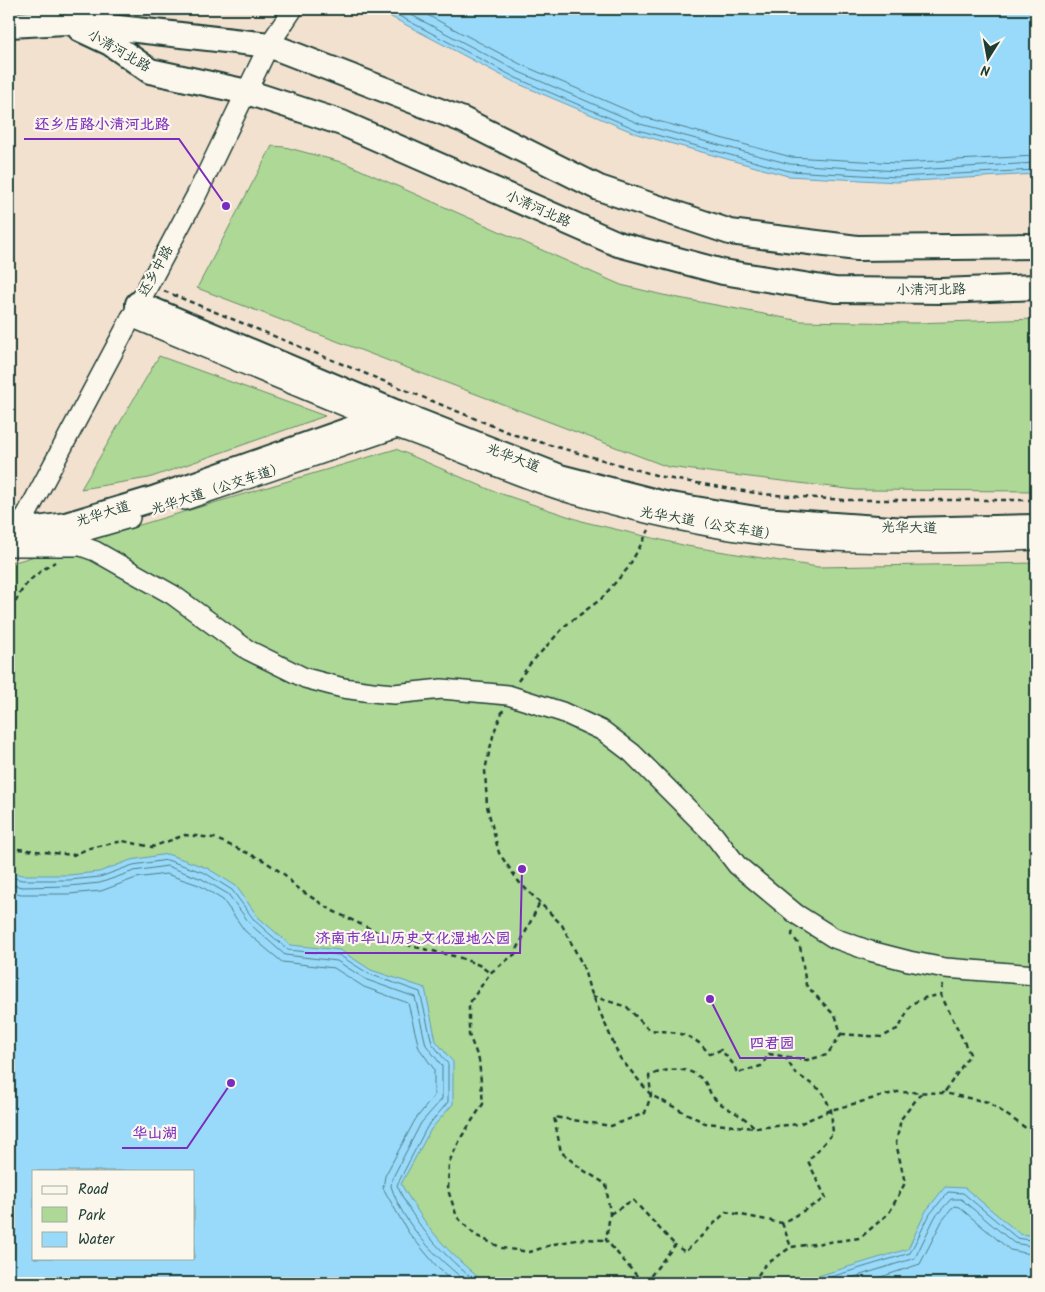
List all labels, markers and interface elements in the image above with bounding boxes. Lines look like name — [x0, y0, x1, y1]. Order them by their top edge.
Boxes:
street label: 小清河北路 — [83, 24, 155, 78]
north arrow — [962, 32, 1012, 82]
text: N — [979, 58, 992, 81]
callout: 还乡店路小清河北路 — [24, 109, 179, 139]
text: 还乡店路小清河北路 — [34, 113, 170, 137]
street label: 小清河北路 — [502, 185, 574, 233]
street label: 还乡中路 — [133, 241, 179, 301]
street label: 小清河北路 — [896, 278, 966, 302]
street label: 光华大道 — [483, 438, 543, 478]
street label: 光华大道（公交车道） — [148, 457, 288, 521]
street label: 光华大道 — [73, 495, 133, 533]
street label: 光华大道（公交车道） — [638, 501, 780, 547]
street label: 光华大道 — [881, 517, 937, 539]
callout: 济南市华山历史文化湿地公园 — [305, 923, 520, 953]
text: 济南市华山历史文化湿地公园 — [315, 927, 511, 951]
callout: 四君园 — [740, 1028, 805, 1058]
text: 四君园 — [749, 1032, 795, 1056]
callout: 华山湖 — [122, 1118, 187, 1148]
text: 华山湖 — [132, 1122, 178, 1146]
legend — [32, 1170, 195, 1260]
text: Road — [78, 1178, 109, 1202]
text: Park — [78, 1204, 106, 1228]
text: Water — [78, 1228, 115, 1252]

